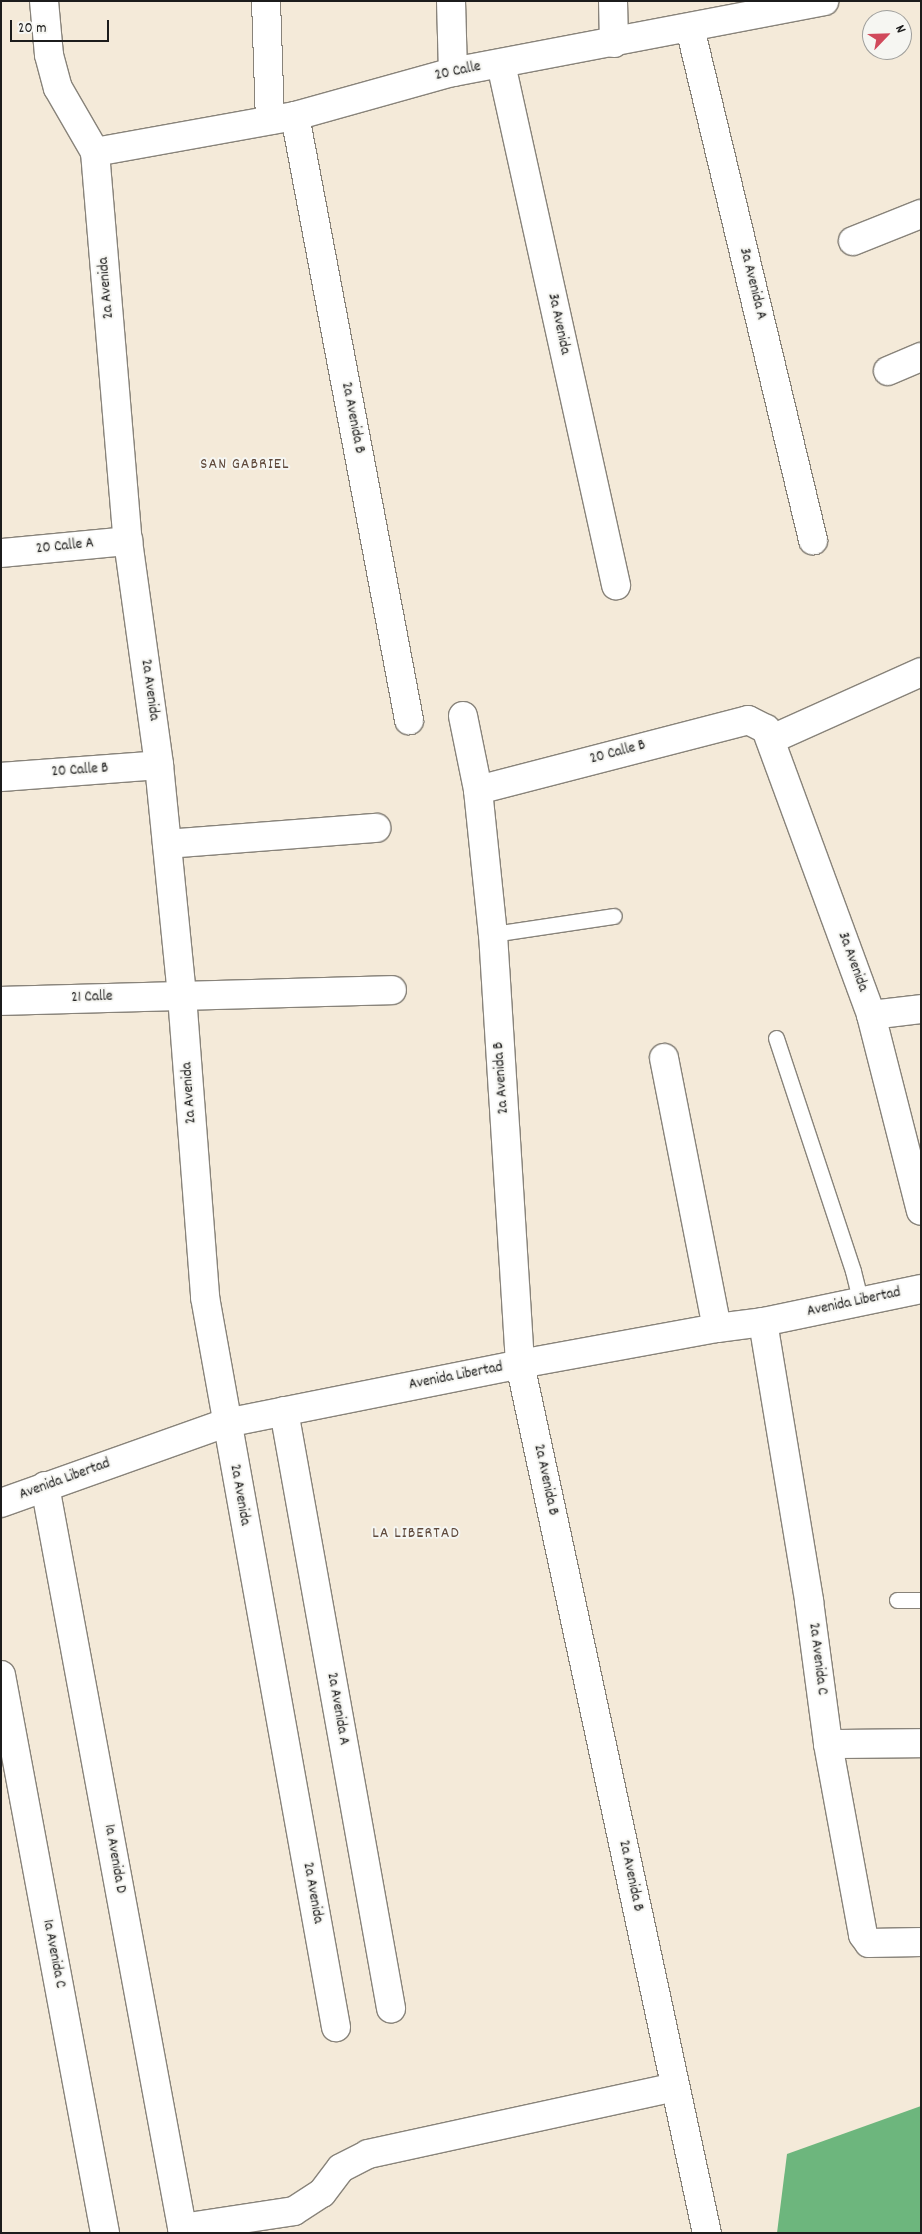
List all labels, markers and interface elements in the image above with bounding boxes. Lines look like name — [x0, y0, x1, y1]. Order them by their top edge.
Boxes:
scale bar — [12, 10, 111, 42]
north arrow — [862, 10, 912, 60]
text: 20 m — [18, 18, 46, 40]
text: N — [889, 22, 910, 37]
street label: 20 Calle — [433, 58, 483, 86]
street label: 3a Avenida A — [734, 246, 770, 322]
street label: 2a Avenida — [95, 256, 119, 320]
street label: 3a Avenida — [543, 292, 573, 356]
street label: 2a Avenida B — [336, 381, 368, 455]
district label: SAN GABRIEL — [199, 455, 291, 475]
street label: 20 Calle A — [35, 535, 95, 559]
street label: 2a Avenida — [136, 658, 162, 722]
street label: 20 Calle B — [588, 737, 648, 769]
street label: 20 Calle B — [51, 760, 109, 782]
street label: 3a Avenida — [833, 930, 871, 994]
street label: 21 Calle — [71, 988, 113, 1008]
street label: 2a Avenida B — [490, 1041, 514, 1115]
street label: 2a Avenida — [179, 1062, 201, 1124]
street label: Avenida Libertad — [805, 1284, 903, 1322]
street label: Avenida Libertad — [407, 1359, 505, 1395]
street label: 2a Avenida B — [529, 1443, 561, 1517]
street label: Avenida Libertad — [17, 1455, 113, 1505]
street label: 2a Avenida — [225, 1463, 253, 1527]
district label: LA LIBERTAD — [371, 1524, 461, 1544]
street label: 2a Avenida C — [804, 1622, 830, 1696]
street label: 2a Avenida A — [322, 1671, 352, 1747]
street label: 1a Avenida D — [99, 1823, 129, 1895]
street label: 2a Avenida B — [614, 1839, 646, 1913]
street label: 2a Avenida — [298, 1861, 326, 1925]
street label: 1a Avenida C — [38, 1918, 68, 1990]

